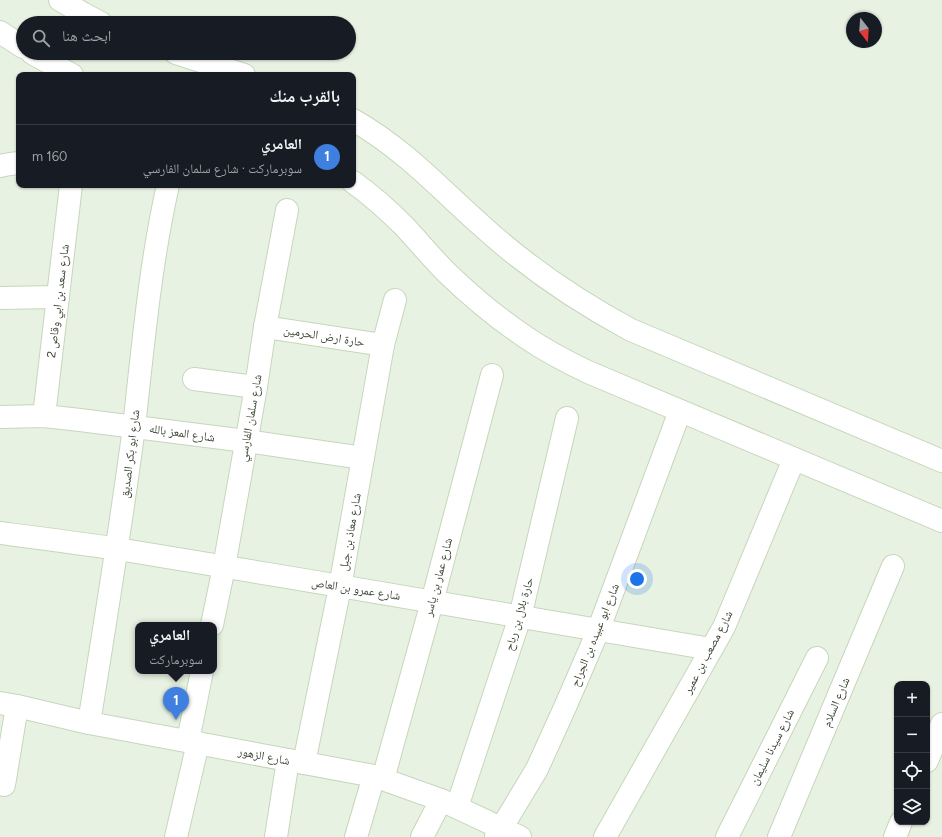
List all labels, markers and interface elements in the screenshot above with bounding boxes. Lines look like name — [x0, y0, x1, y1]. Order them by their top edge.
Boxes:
north arrow — [846, 12, 882, 48]
search box — [16, 16, 356, 60]
icon: search — [30, 27, 52, 49]
text: ابحث هنا — [62, 27, 111, 45]
text: بالقرب منك — [270, 86, 340, 106]
text: العامري — [261, 135, 302, 153]
text: 160 m — [32, 149, 67, 164]
text: 1 — [324, 149, 330, 164]
text: سوبرماركت · شارع سلمان الفارسي — [143, 161, 302, 176]
street label: شارع سعد بن ابي وقاص 2 — [44, 243, 75, 359]
street label: حارة ارض الحرمين — [282, 323, 366, 350]
street label: شارع سلمان الفارسي — [235, 373, 268, 463]
street label: شارع ابو بكر الصديق — [118, 409, 143, 499]
street label: شارع المعز بالله — [148, 421, 216, 446]
street label: شارع معاذ بن جبل — [336, 492, 365, 572]
street label: شارع عمار بن ياسر — [421, 536, 456, 619]
your location — [627, 569, 647, 589]
street label: شارع عمرو بن العاص — [310, 575, 402, 604]
street label: حارة بلال بن رباح — [502, 575, 537, 652]
street label: شارع ابو عبيده بن الجراح — [568, 581, 623, 689]
street label: شارع مصعب بن عمير — [680, 608, 737, 697]
popup — [135, 622, 217, 674]
text: العامري — [149, 626, 190, 644]
text: سوبرماركت — [149, 652, 203, 667]
street label: شارع السلام — [819, 675, 854, 729]
map controls — [894, 681, 930, 825]
button: + — [894, 681, 930, 717]
pin: 1 — [163, 687, 189, 720]
street label: شارع سيدنا سليمان — [747, 707, 798, 788]
button: − — [894, 717, 930, 753]
street label: شارع الزهور — [236, 744, 291, 769]
button: locate — [894, 753, 930, 789]
button: layers — [894, 789, 930, 825]

